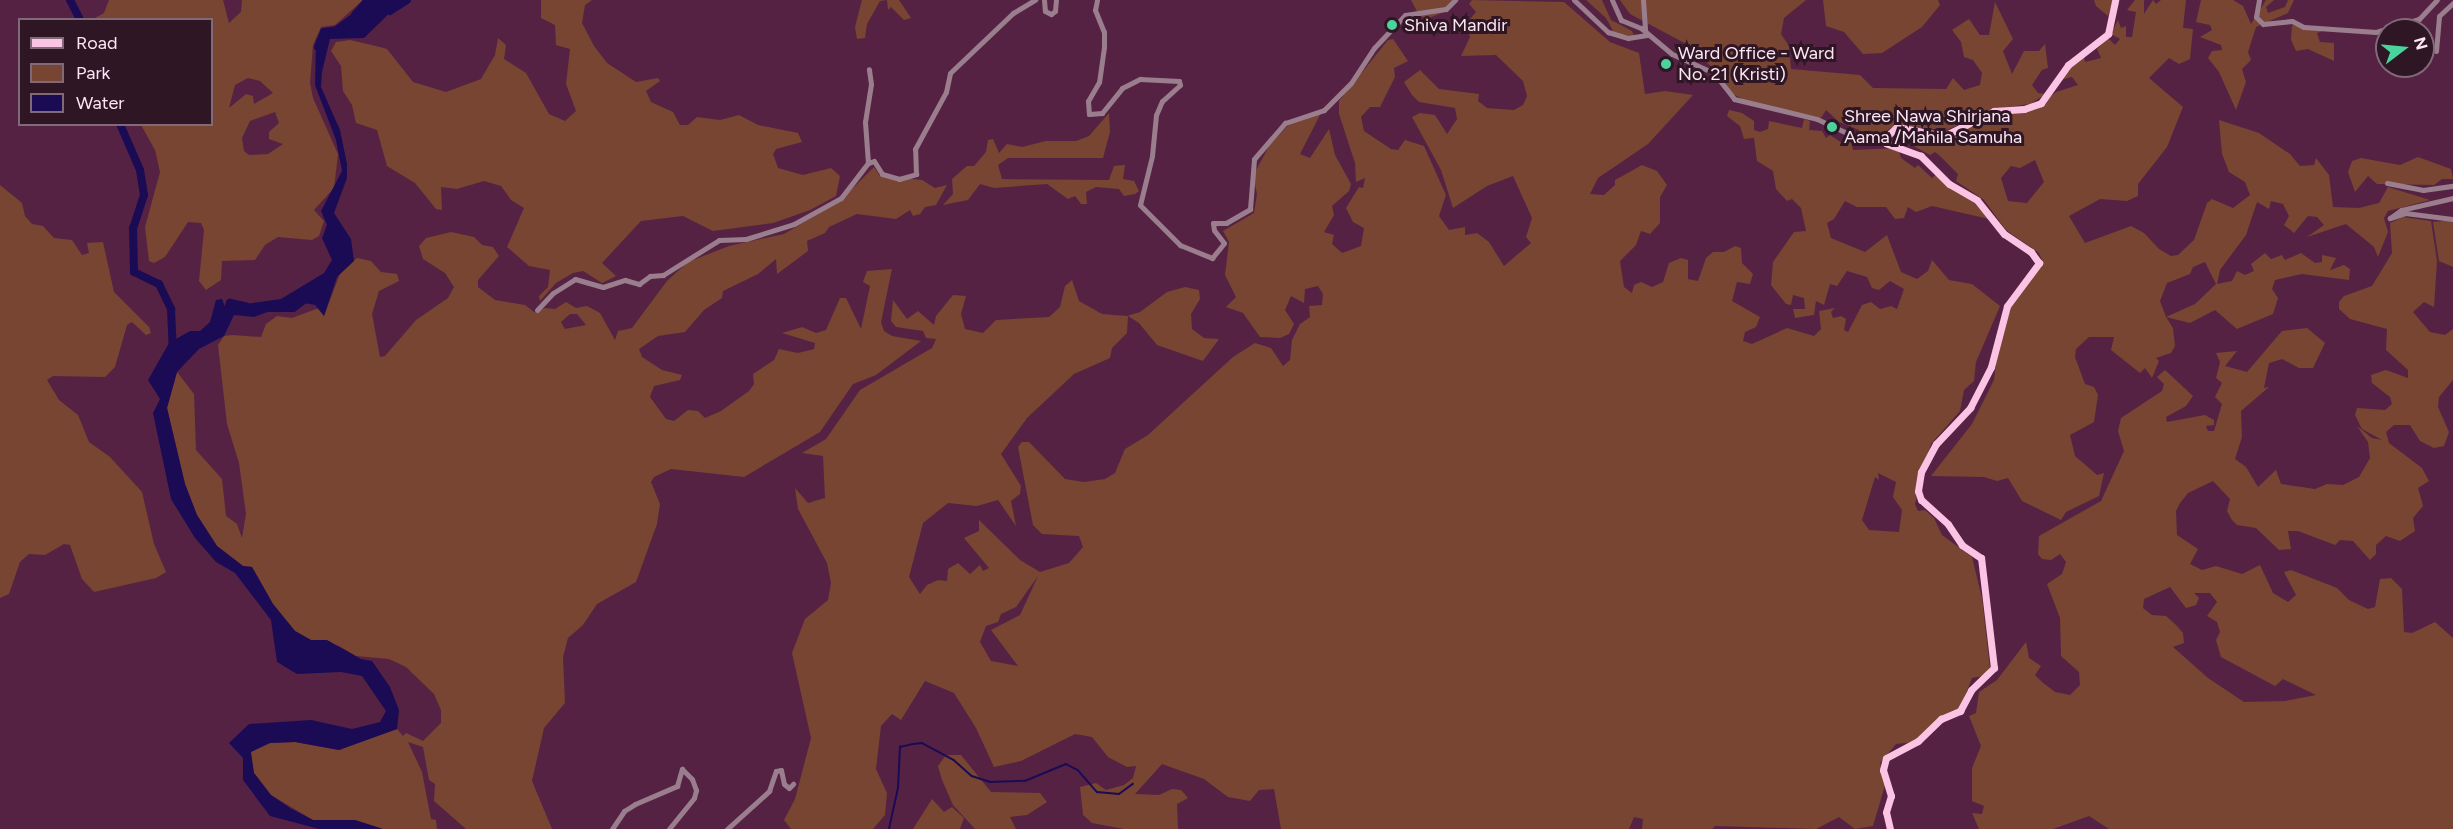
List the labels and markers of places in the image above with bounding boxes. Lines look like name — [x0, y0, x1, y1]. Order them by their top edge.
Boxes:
place label: Shiva Mandir — [1404, 14, 1507, 36]
marker: Shiva Mandir — [1385, 18, 1399, 32]
place label: Ward Office - Ward No. 21 (Kristi) — [1678, 43, 1835, 86]
marker: Ward Office - Ward No. 21 (Kristi) — [1659, 57, 1673, 71]
place label: Shree Nawa Shirjana Aama /Mahila Samuha — [1844, 106, 2022, 148]
marker: Shree Nawa Shirjana Aama /Mahila Samuha — [1825, 120, 1839, 134]

